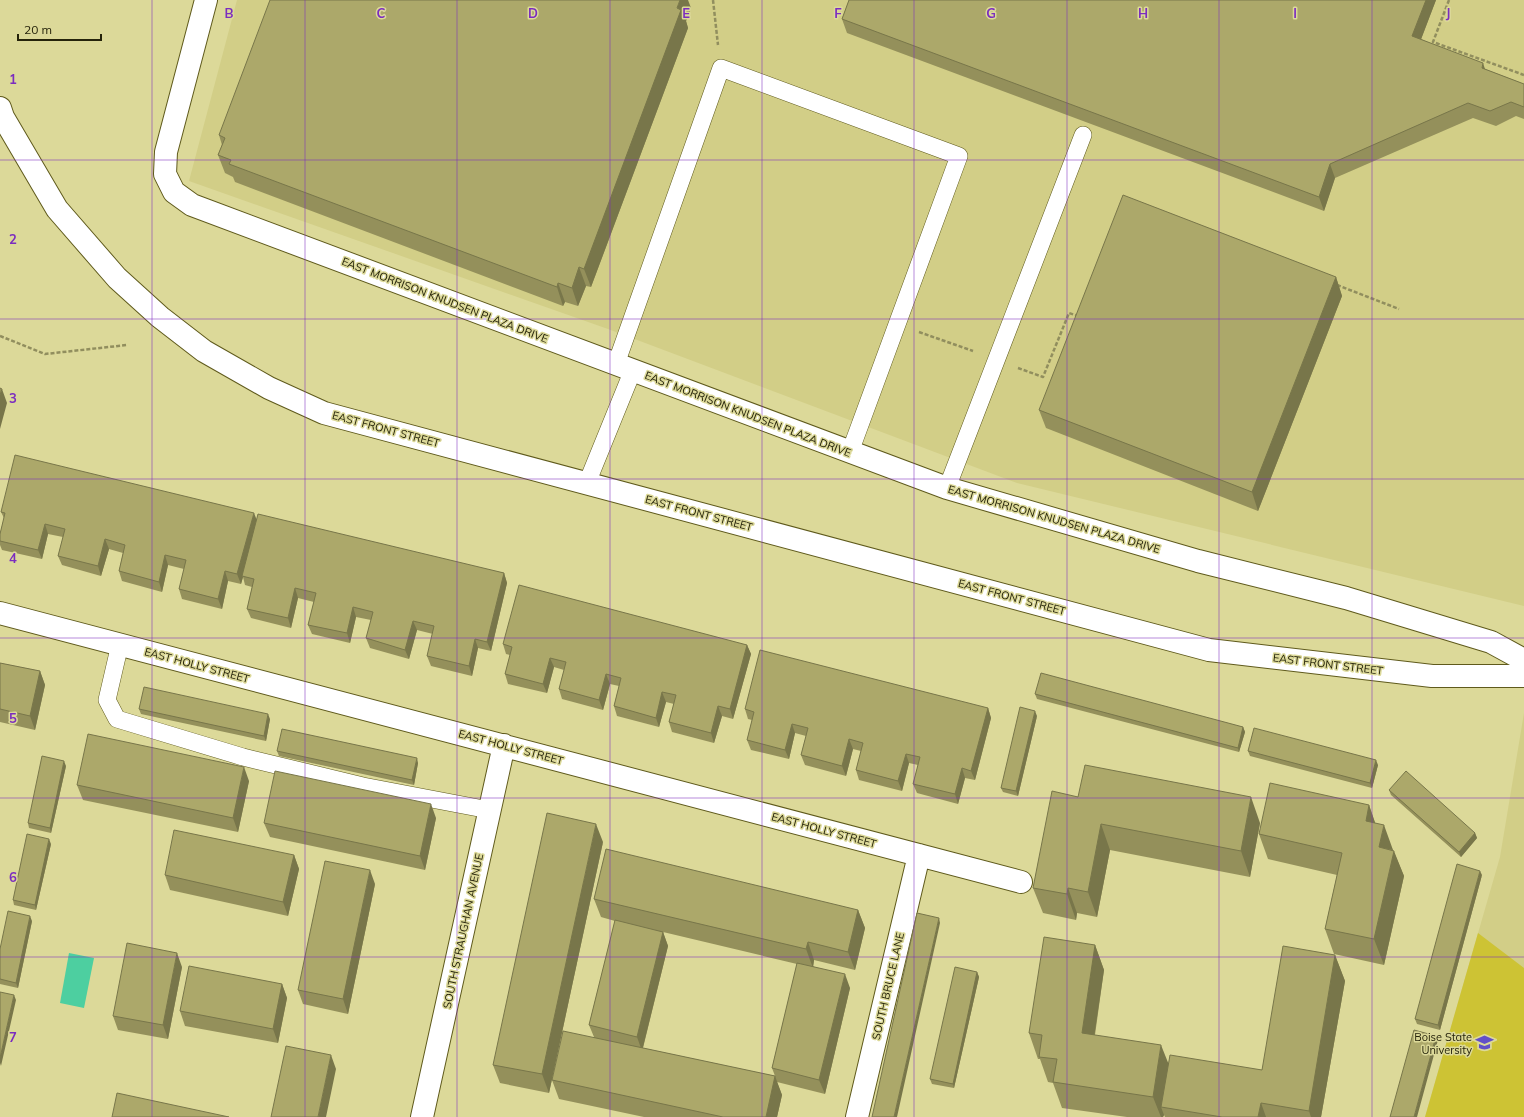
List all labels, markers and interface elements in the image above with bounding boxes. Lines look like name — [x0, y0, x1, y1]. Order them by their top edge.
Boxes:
text: B — [225, 5, 234, 21]
text: C — [377, 5, 386, 21]
text: D — [528, 5, 538, 21]
text: E — [682, 5, 690, 21]
text: F — [834, 5, 842, 21]
text: G — [986, 5, 996, 21]
text: H — [1138, 5, 1148, 21]
text: I — [1293, 5, 1297, 21]
text: J — [1446, 5, 1450, 21]
scale bar — [18, 16, 101, 42]
text: 20 m — [24, 22, 52, 37]
text: 1 — [9, 71, 17, 87]
text: 2 — [9, 231, 17, 247]
street label: EAST MORRISON KNUDSEN PLAZA DRIVE — [340, 254, 550, 346]
street label: EAST MORRISON KNUDSEN PLAZA DRIVE — [643, 368, 853, 460]
text: 3 — [9, 390, 17, 406]
street label: EAST FRONT STREET — [331, 408, 442, 450]
street label: EAST MORRISON KNUDSEN PLAZA DRIVE — [946, 482, 1162, 556]
street label: EAST FRONT STREET — [644, 492, 755, 534]
text: 4 — [9, 550, 17, 566]
street label: EAST FRONT STREET — [957, 576, 1068, 618]
street label: EAST HOLLY STREET — [143, 644, 251, 686]
street label: EAST FRONT STREET — [1272, 650, 1384, 678]
text: 5 — [9, 710, 17, 726]
street label: EAST HOLLY STREET — [457, 726, 565, 768]
street label: EAST HOLLY STREET — [770, 809, 878, 851]
street label: SOUTH STRAUGHAN AVENUE — [440, 852, 486, 1010]
text: 6 — [9, 869, 17, 885]
street label: SOUTH BRUCE LANE — [869, 931, 907, 1041]
text: 7 — [9, 1029, 17, 1045]
place label: Boise State University — [1414, 1030, 1472, 1057]
school or university icon: Boise State University — [1475, 1033, 1495, 1053]

